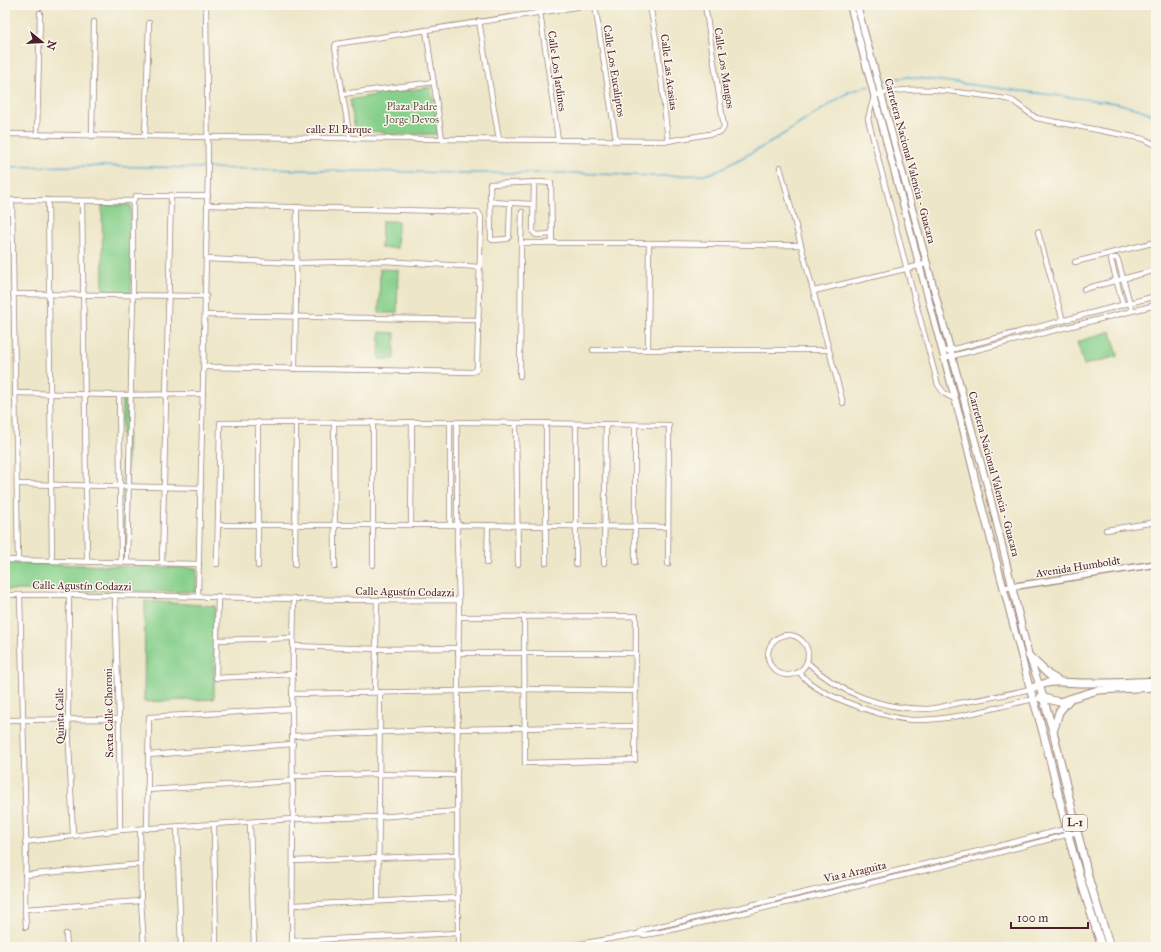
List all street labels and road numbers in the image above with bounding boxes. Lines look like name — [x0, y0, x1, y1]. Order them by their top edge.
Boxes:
street label: Calle Los Eucaliptos — [600, 24, 628, 118]
street label: Calle Los Mangos — [711, 27, 737, 109]
street label: Calle Los Jardines — [544, 30, 569, 112]
street label: Calle Las Acasias — [658, 33, 680, 111]
street label: Carretera Nacional Valencia - Guacara — [882, 77, 938, 245]
street label: calle El Parque — [306, 123, 372, 137]
street label: Carretera Nacional Valencia - Guacara — [966, 390, 1022, 558]
street label: Avenida Humboldt — [1034, 554, 1122, 580]
street label: Calle Agustín Codazzi — [32, 579, 132, 593]
street label: Calle Agustín Codazzi — [355, 585, 455, 599]
street label: Sexta Calle Choroni — [102, 668, 116, 758]
street label: Quinta Calle — [53, 687, 67, 744]
road number: L-1 — [1063, 815, 1087, 831]
street label: Via a Araguita — [822, 858, 888, 886]

